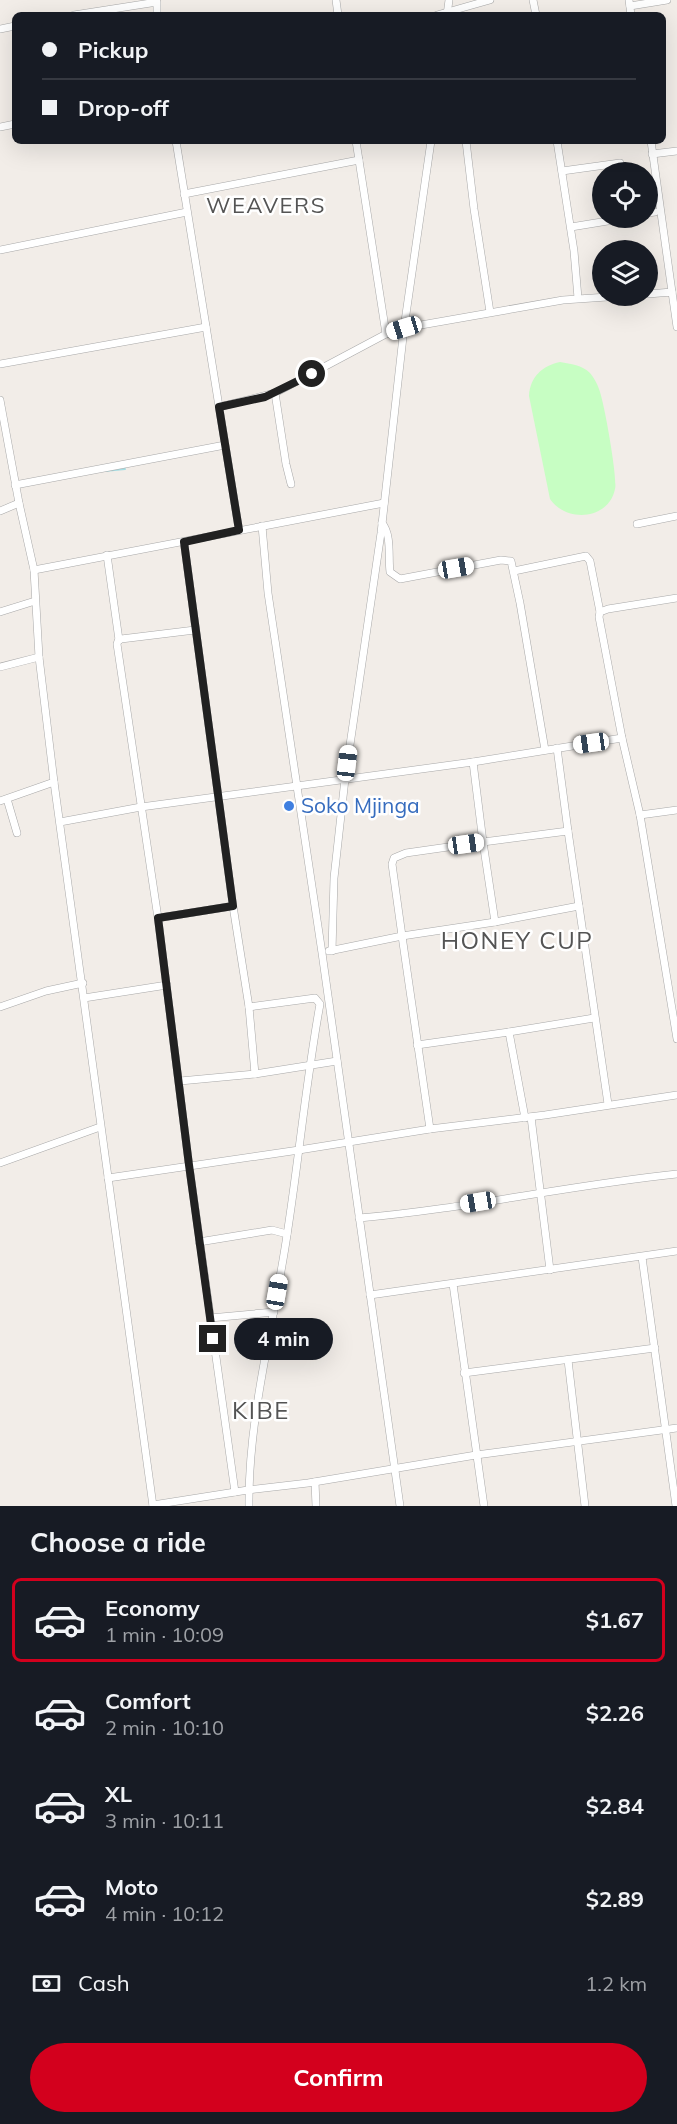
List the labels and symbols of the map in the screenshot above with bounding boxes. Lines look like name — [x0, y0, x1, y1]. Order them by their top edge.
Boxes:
district label: WEAVERS — [206, 191, 326, 219]
car — [384, 314, 424, 342]
route start — [298, 360, 325, 387]
car — [437, 556, 475, 580]
car — [572, 732, 610, 754]
car — [336, 744, 358, 782]
place label: Soko Mjinga — [301, 792, 420, 818]
marker: Soko Mjinga — [282, 799, 296, 813]
car — [447, 833, 485, 855]
district label: HONEY CUP — [441, 925, 593, 955]
car — [459, 1190, 497, 1214]
car — [265, 1273, 289, 1311]
callout: 4 min — [234, 1318, 333, 1360]
route end — [199, 1325, 226, 1352]
district label: KIBE — [232, 1395, 290, 1425]

